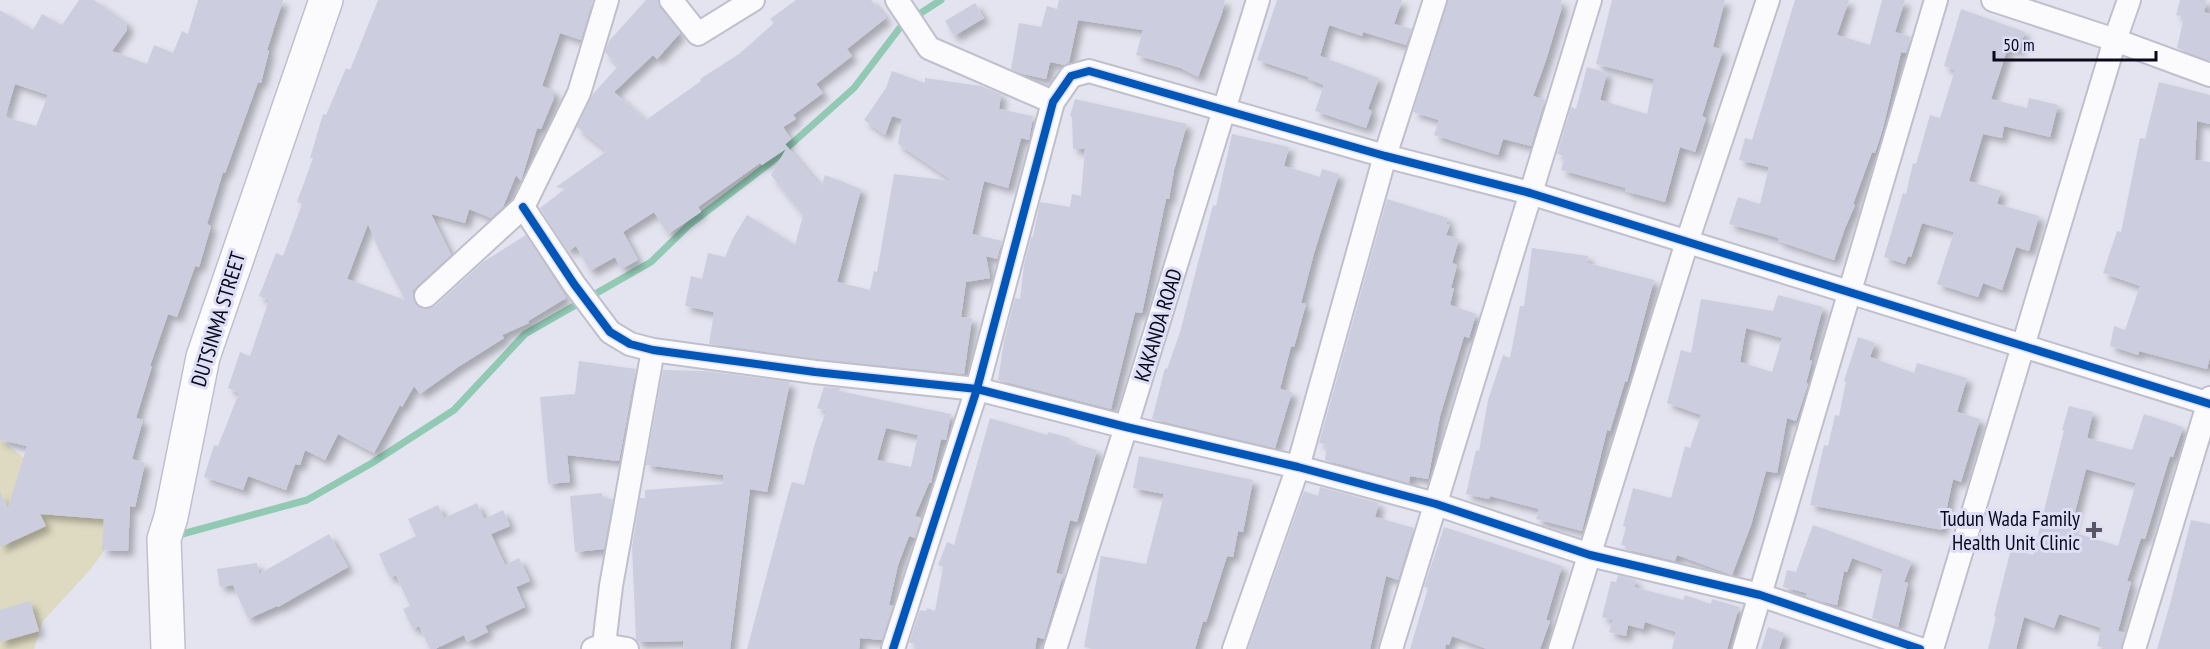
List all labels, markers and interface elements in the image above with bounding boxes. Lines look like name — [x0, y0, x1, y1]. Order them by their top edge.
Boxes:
scale bar — [1994, 24, 2156, 62]
text: 50 m — [2003, 33, 2035, 56]
street label: DUTSINMA STREET — [185, 248, 251, 390]
street label: KAKANDA ROAD — [1128, 265, 1188, 385]
place label: Tudun Wada Family Health Unit Clinic — [1940, 505, 2081, 556]
marker: Tudun Wada Family Health Unit Clinic — [2085, 521, 2103, 539]

